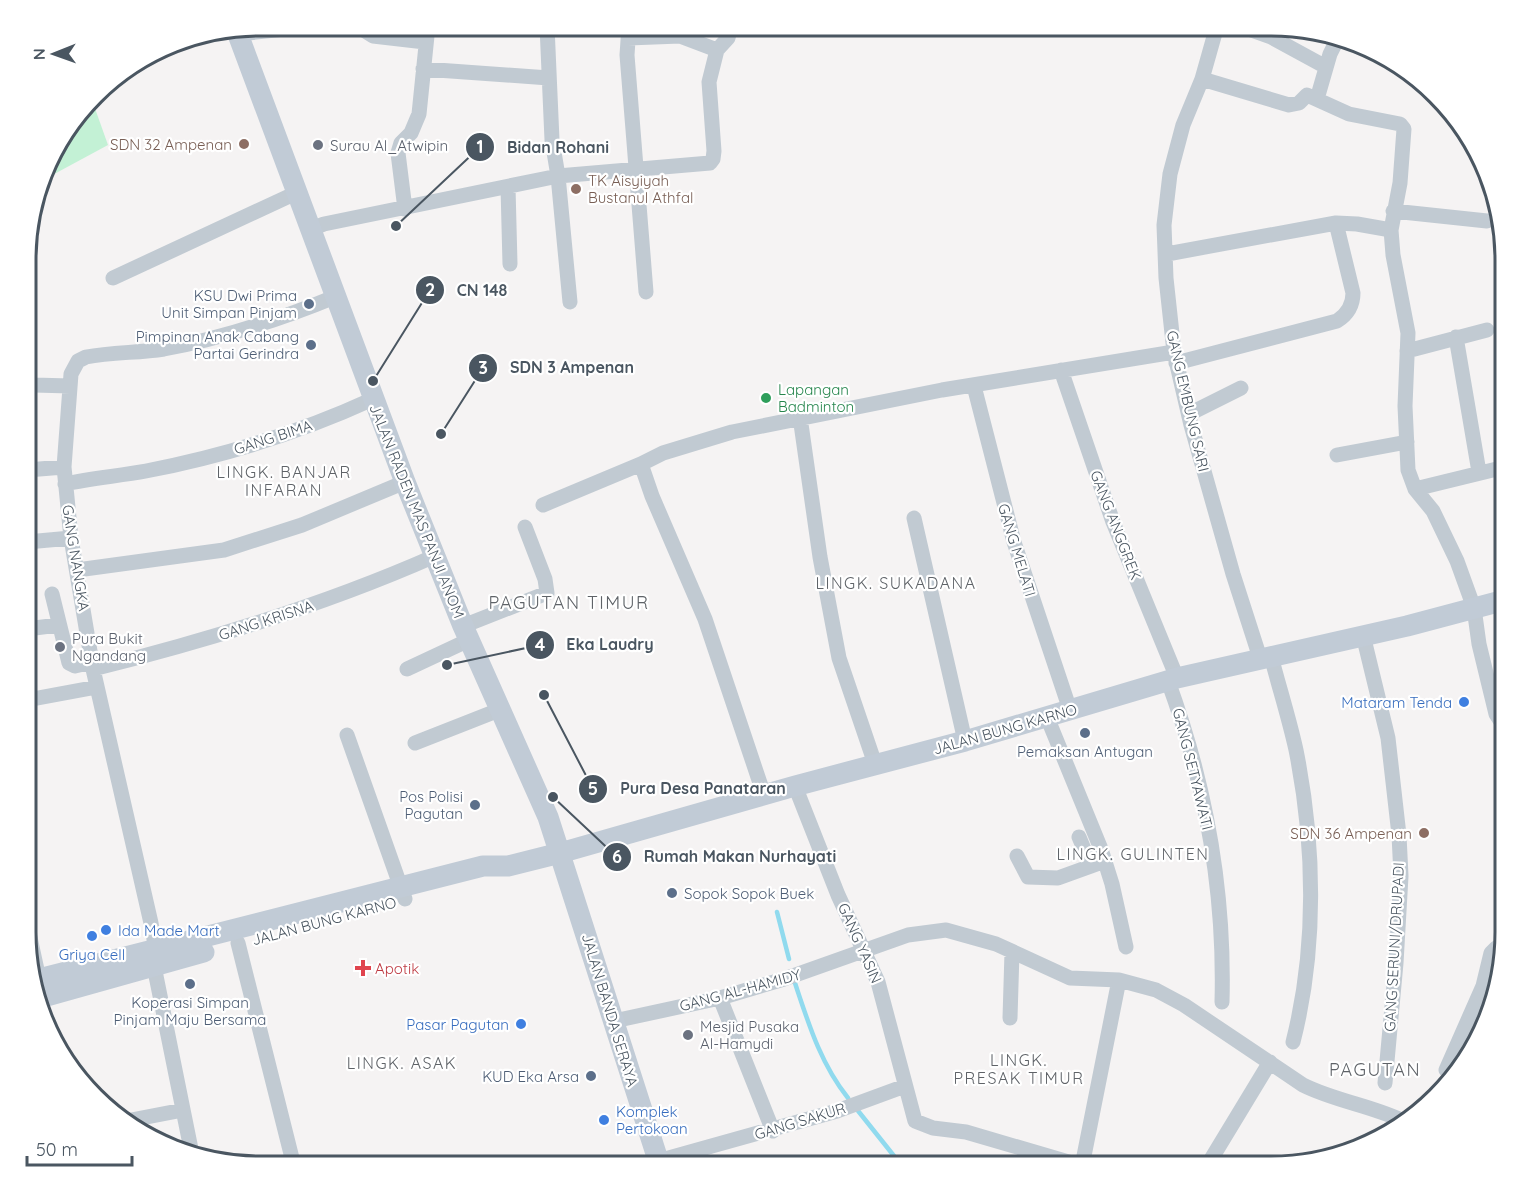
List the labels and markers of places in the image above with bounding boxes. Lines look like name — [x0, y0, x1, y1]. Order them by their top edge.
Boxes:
callout: Bidan Rohani — [465, 130, 621, 164]
place label: SDN 32 Ampenan — [110, 135, 232, 154]
place label: Surau Al_Atwipin — [330, 136, 448, 155]
marker: SDN 32 Ampenan — [237, 137, 251, 151]
marker: Surau Al_Atwipin — [311, 138, 325, 152]
place label: TK Aisyiyah Bustanul Athfal — [588, 171, 693, 207]
marker: TK Aisyiyah Bustanul Athfal — [569, 182, 583, 196]
callout: CN 148 — [415, 273, 519, 307]
place label: KSU Dwi Prima Unit Simpan Pinjam — [161, 286, 297, 322]
marker: KSU Dwi Prima Unit Simpan Pinjam — [302, 297, 316, 311]
place label: Pimpinan Anak Cabang Partai Gerindra — [136, 327, 299, 363]
marker: Pimpinan Anak Cabang Partai Gerindra — [304, 338, 318, 352]
callout: SDN 3 Ampenan — [468, 351, 646, 385]
place label: Lapangan Badminton — [778, 380, 854, 416]
marker: Lapangan Badminton — [759, 391, 773, 405]
callout: Eka Laudry — [525, 628, 666, 662]
place label: Pura Bukit Ngandang — [72, 629, 146, 665]
marker: Pura Bukit Ngandang — [53, 640, 67, 654]
place label: Mataram Tenda — [1341, 693, 1452, 712]
marker: Mataram Tenda — [1457, 695, 1471, 709]
marker: Pemaksan Antugan — [1078, 726, 1092, 740]
place label: Pemaksan Antugan — [1017, 742, 1153, 761]
callout: Pura Desa Panataran — [578, 772, 798, 806]
place label: Pos Polisi Pagutan — [399, 787, 463, 823]
marker: Pos Polisi Pagutan — [468, 798, 482, 812]
place label: SDN 36 Ampenan — [1290, 824, 1412, 843]
marker: SDN 36 Ampenan — [1417, 826, 1431, 840]
callout: Rumah Makan Nurhayati — [602, 840, 848, 874]
place label: Sopok Sopok Buek — [684, 884, 814, 903]
marker: Sopok Sopok Buek — [665, 886, 679, 900]
place label: Ida Made Mart — [118, 921, 220, 940]
marker: Ida Made Mart — [99, 923, 113, 937]
marker: Griya Cell — [85, 929, 99, 943]
place label: Griya Cell — [59, 945, 125, 964]
place label: Apotik — [375, 959, 419, 978]
marker: Apotik — [356, 961, 370, 975]
marker: Koperasi Simpan Pinjam Maju Bersama — [183, 977, 197, 991]
place label: Koperasi Simpan Pinjam Maju Bersama — [114, 993, 266, 1029]
place label: Pasar Pagutan — [406, 1015, 509, 1034]
marker: Pasar Pagutan — [514, 1017, 528, 1031]
place label: Mesjid Pusaka Al-Hamydi — [700, 1017, 799, 1053]
marker: Mesjid Pusaka Al-Hamydi — [681, 1028, 695, 1042]
place label: KUD Eka Arsa — [482, 1067, 579, 1086]
marker: KUD Eka Arsa — [584, 1069, 598, 1083]
place label: Komplek Pertokoan — [616, 1102, 688, 1138]
marker: Komplek Pertokoan — [597, 1113, 611, 1127]

